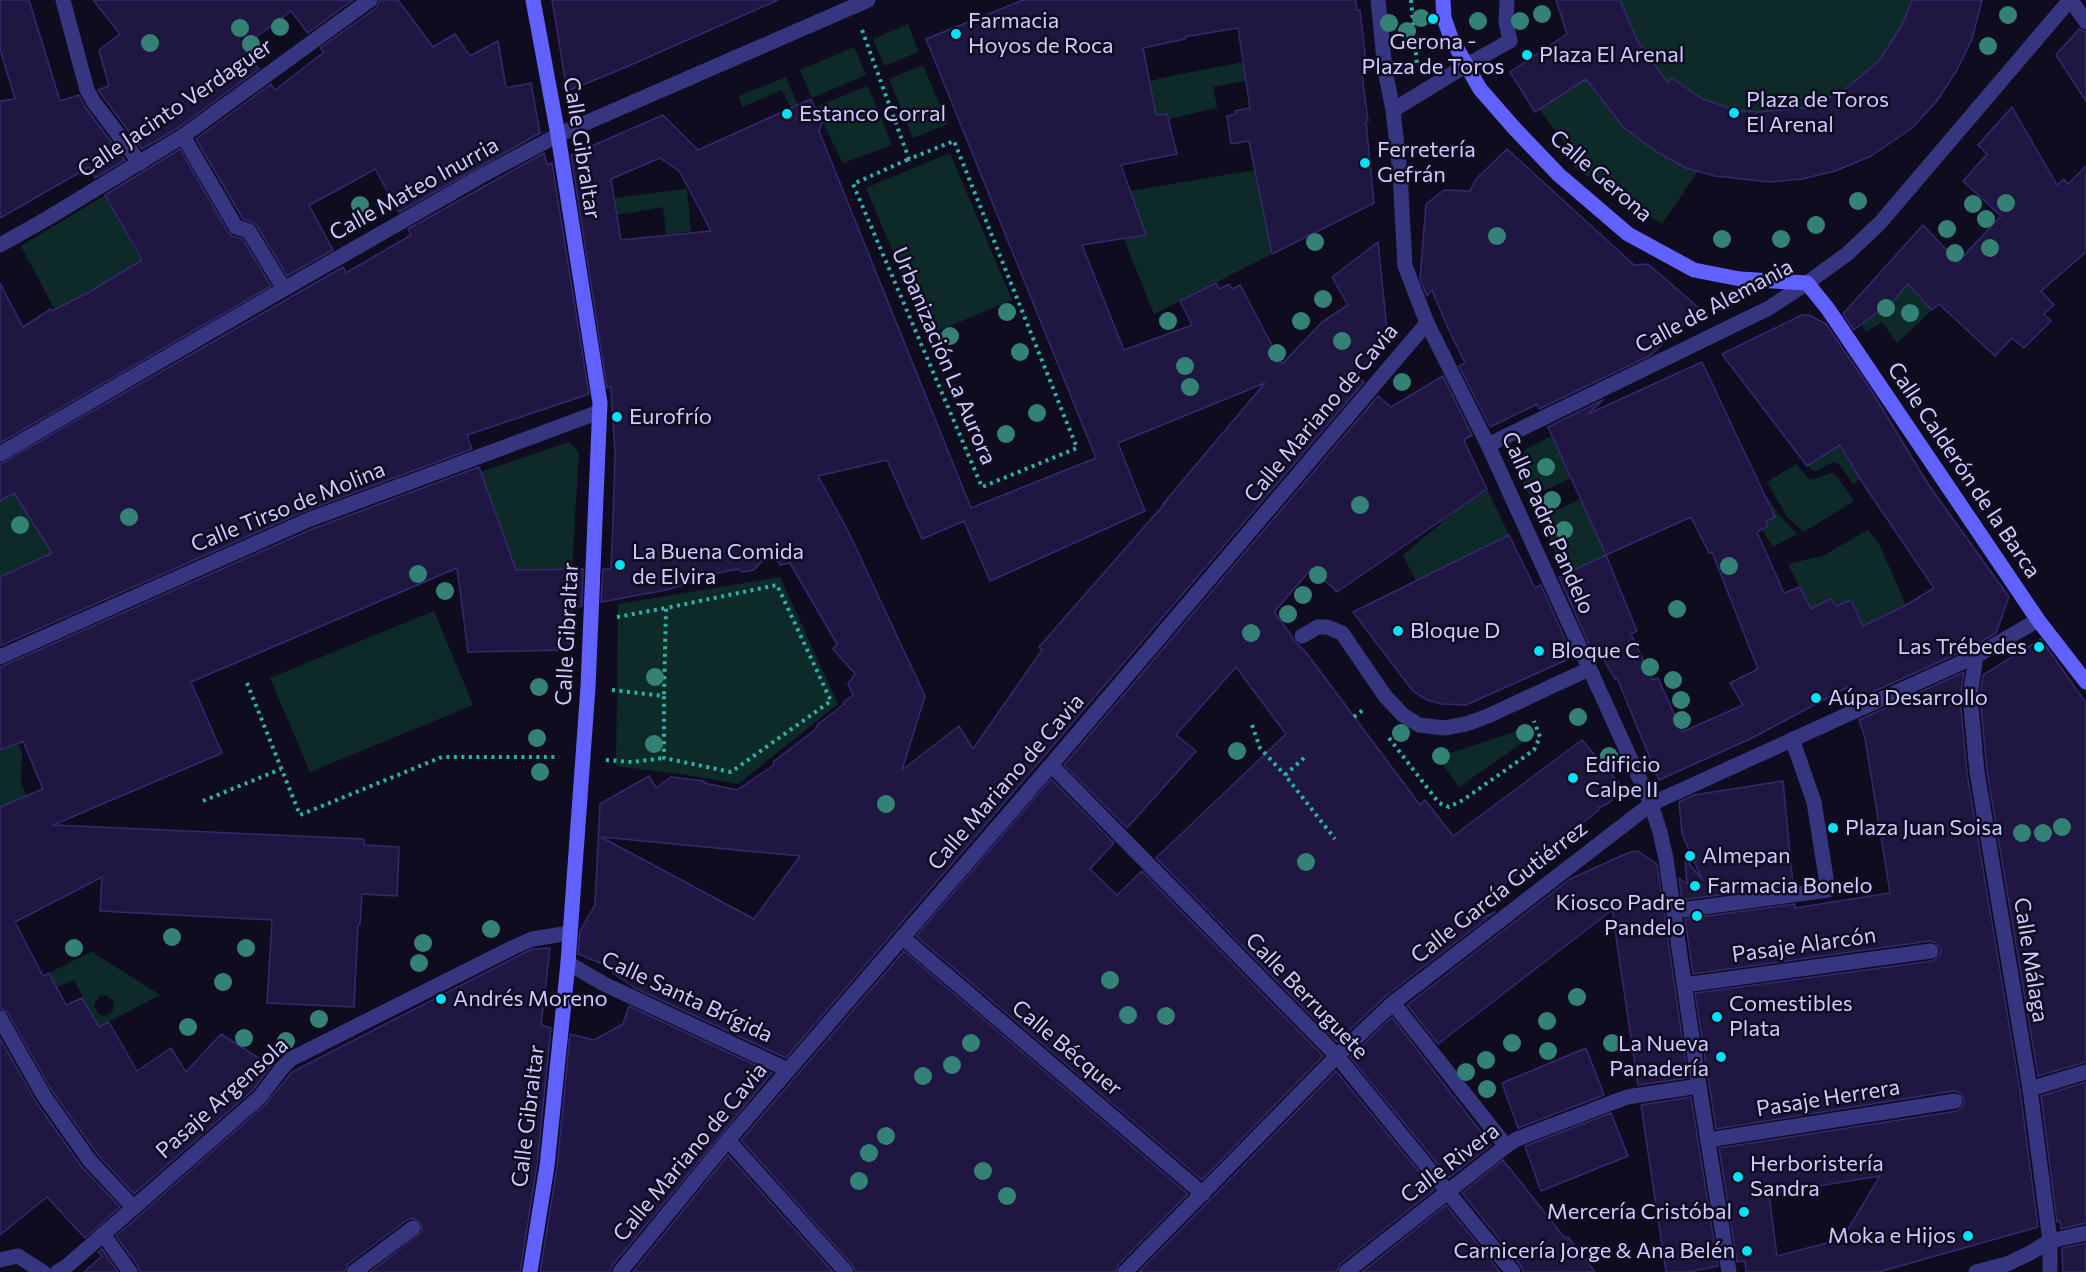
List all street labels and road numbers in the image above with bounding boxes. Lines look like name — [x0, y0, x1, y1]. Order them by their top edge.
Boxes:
street label: Calle Jacinto Verdaguer — [73, 33, 277, 183]
street label: Calle Gibraltar — [558, 75, 606, 221]
street label: Calle Gerona — [1544, 124, 1658, 228]
street label: Calle Mateo Inurria — [325, 132, 503, 246]
street label: Urbanización La Aurora — [886, 243, 1002, 469]
street label: Calle de Alemania — [1631, 253, 1797, 359]
street label: Calle Mariano de Cavia — [1239, 318, 1403, 508]
street label: Calle Calderón de la Barca — [1882, 357, 2046, 583]
street label: Calle Padre Pandelo — [1496, 428, 1600, 618]
street label: Calle Tirso de Molina — [187, 456, 389, 558]
street label: Calle Gibraltar — [550, 562, 584, 706]
street label: Calle Mariano de Cavia — [922, 688, 1090, 876]
street label: Calle García Gutiérrez — [1406, 815, 1592, 969]
street label: Calle Málaga — [2008, 896, 2054, 1024]
street label: Pasaje Alarcón — [1730, 922, 1878, 968]
street label: Calle Berruguete — [1240, 927, 1374, 1065]
street label: Calle Santa Brígida — [597, 946, 777, 1048]
street label: Calle Bécquer — [1007, 994, 1127, 1102]
street label: Pasaje Argensola — [151, 1032, 293, 1164]
street label: Calle Gibraltar — [506, 1043, 550, 1189]
street label: Calle Mariano de Cavia — [608, 1057, 772, 1247]
street label: Pasaje Herrera — [1754, 1074, 1902, 1122]
street label: Calle Rivera — [1396, 1117, 1504, 1209]

